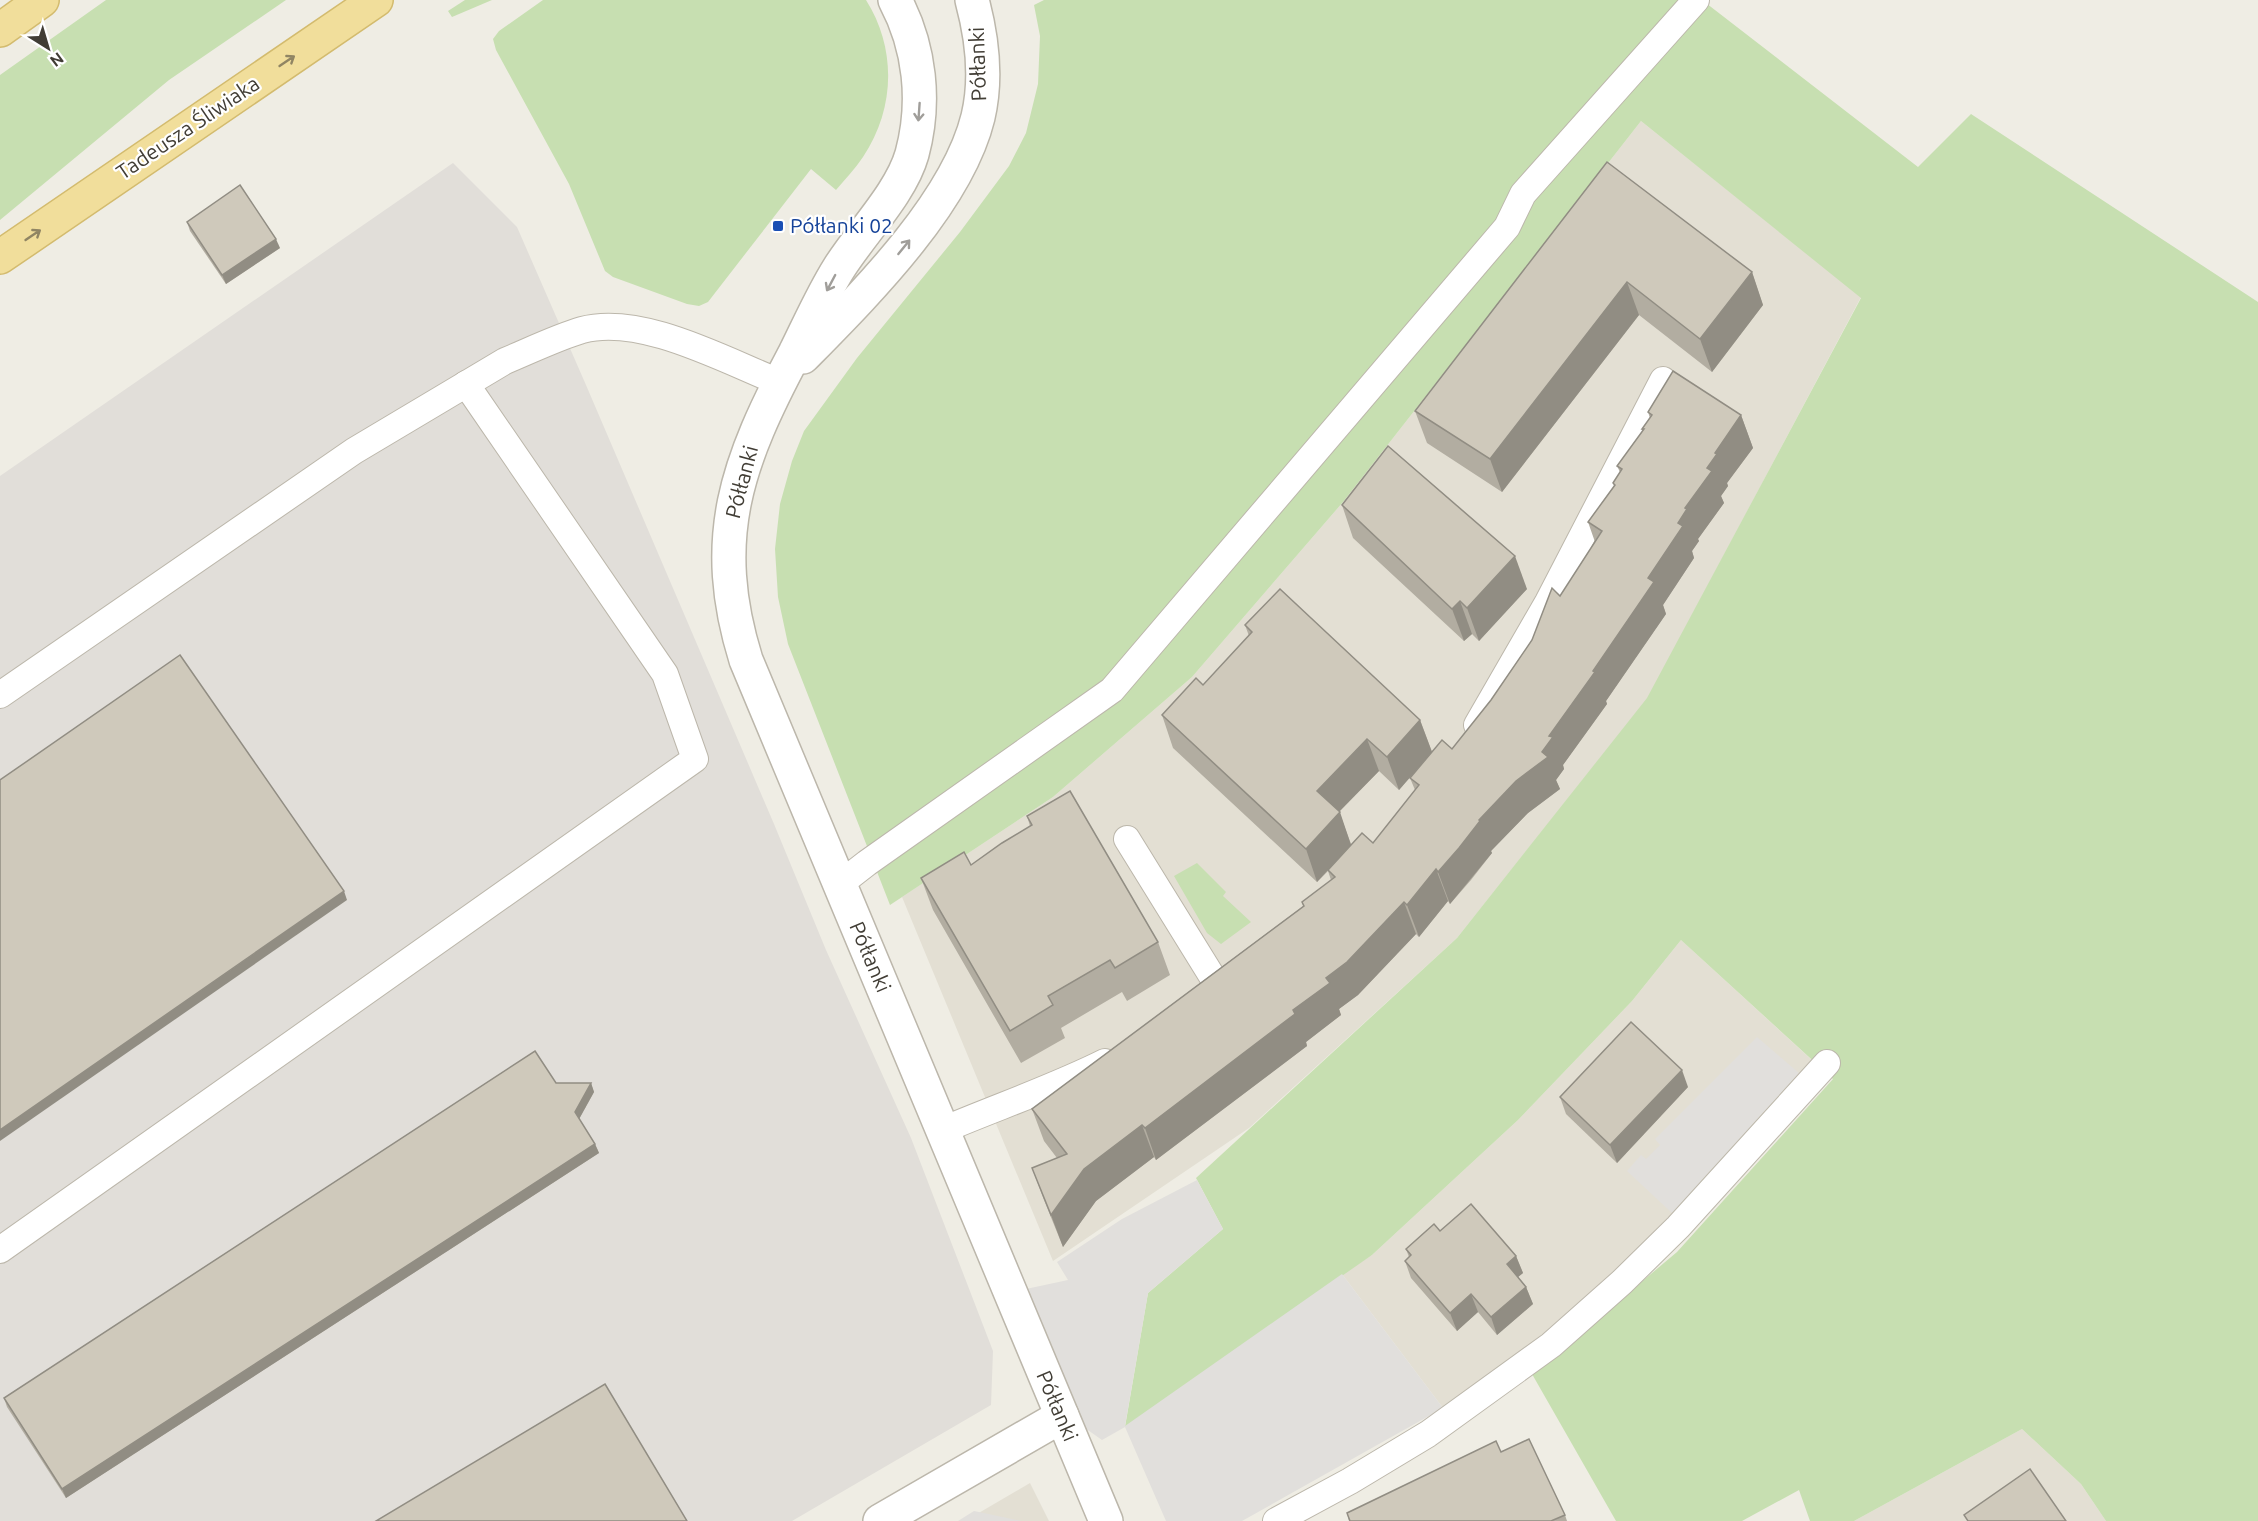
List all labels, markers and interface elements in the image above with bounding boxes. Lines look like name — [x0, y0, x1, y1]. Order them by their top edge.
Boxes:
north arrow — [18, 18, 78, 78]
street label: Półłanki — [964, 26, 990, 102]
text: N — [47, 49, 67, 71]
one-way arrow — [278, 55, 295, 67]
street label: Tadeusza Śliwiaka — [112, 71, 263, 184]
one-way arrow — [913, 102, 924, 122]
place label: Półłanki 02 — [790, 213, 893, 237]
marker: Półłanki 02 — [771, 219, 785, 233]
one-way arrow — [24, 228, 41, 241]
one-way arrow — [897, 239, 910, 255]
one-way arrow — [825, 274, 837, 291]
street label: Półłanki — [720, 443, 762, 521]
street label: Półłanki — [845, 918, 896, 996]
street label: Półłanki — [1032, 1367, 1083, 1445]

